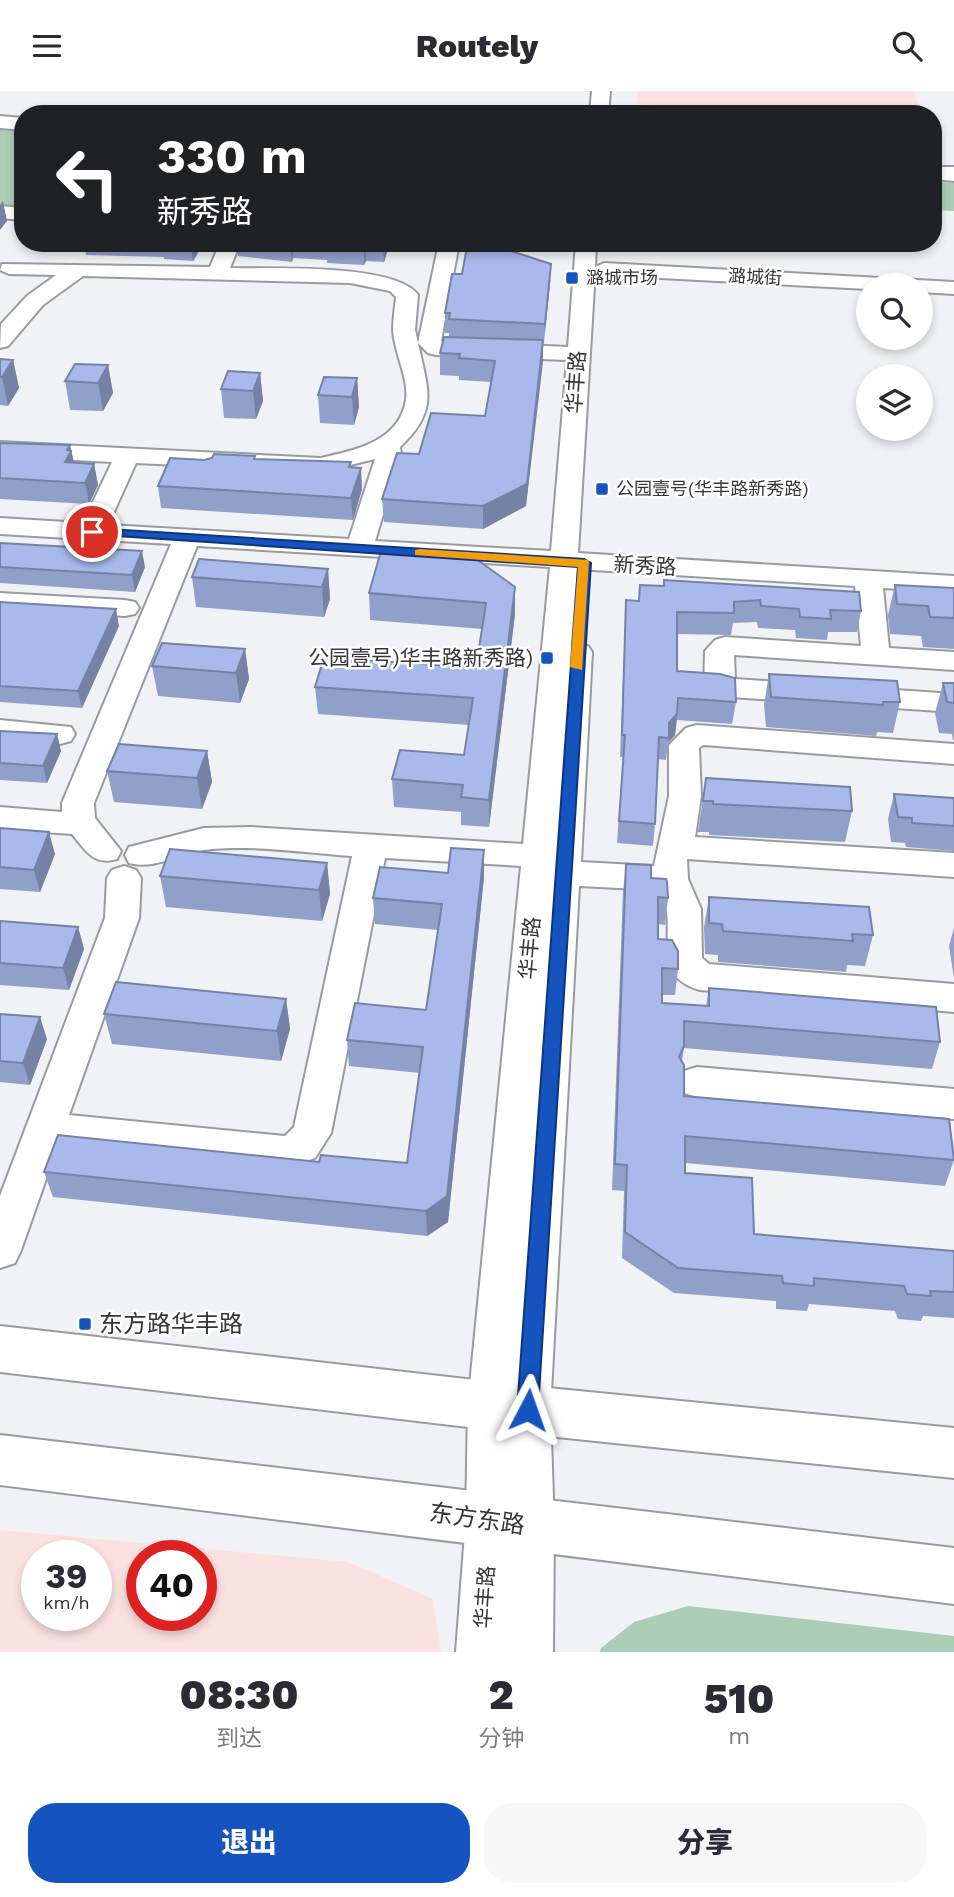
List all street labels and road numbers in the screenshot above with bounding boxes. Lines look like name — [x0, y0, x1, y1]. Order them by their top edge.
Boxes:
street label: 潞城街 — [728, 265, 783, 288]
street label: 华丰路 — [561, 350, 590, 414]
street label: 新秀路 — [613, 551, 677, 580]
street label: 华丰路 — [514, 915, 545, 980]
street label: 东方东路 — [428, 1498, 526, 1540]
street label: 华丰路 — [470, 1565, 499, 1629]

